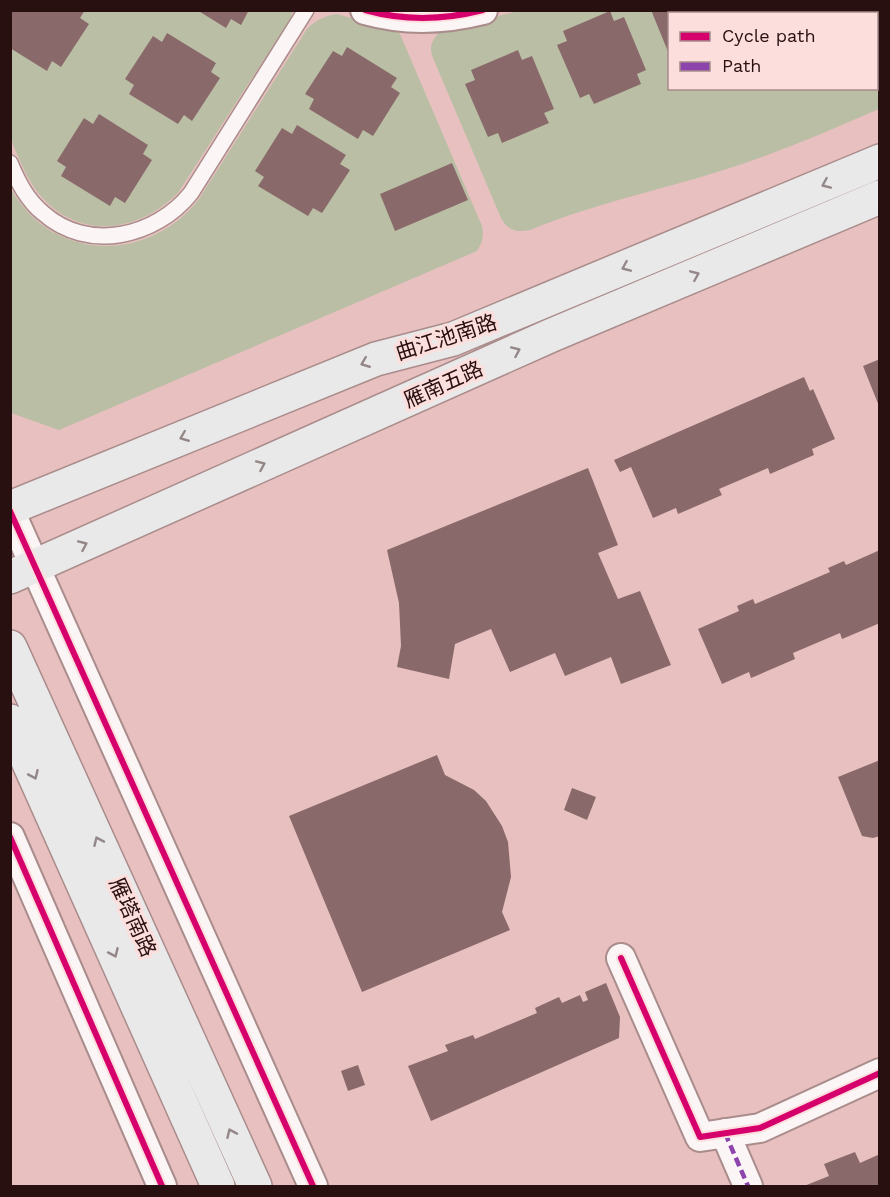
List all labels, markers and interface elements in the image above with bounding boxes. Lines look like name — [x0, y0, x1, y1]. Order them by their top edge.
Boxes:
legend — [668, 12, 878, 90]
text: Cycle path — [722, 25, 816, 46]
text: Path — [722, 55, 762, 76]
one-way arrow — [821, 177, 832, 189]
one-way arrow — [622, 260, 633, 272]
one-way arrow — [689, 270, 700, 282]
street label: 曲江池南路 — [392, 309, 500, 365]
one-way arrow — [509, 347, 520, 359]
street label: 雁南五路 — [400, 355, 486, 413]
one-way arrow — [360, 356, 371, 368]
one-way arrow — [180, 430, 191, 442]
one-way arrow — [255, 461, 266, 473]
one-way arrow — [77, 540, 88, 552]
one-way arrow — [27, 768, 39, 779]
one-way arrow — [94, 836, 106, 847]
street label: 雁塔南路 — [104, 874, 162, 960]
one-way arrow — [106, 947, 118, 958]
one-way arrow — [226, 1129, 238, 1140]

